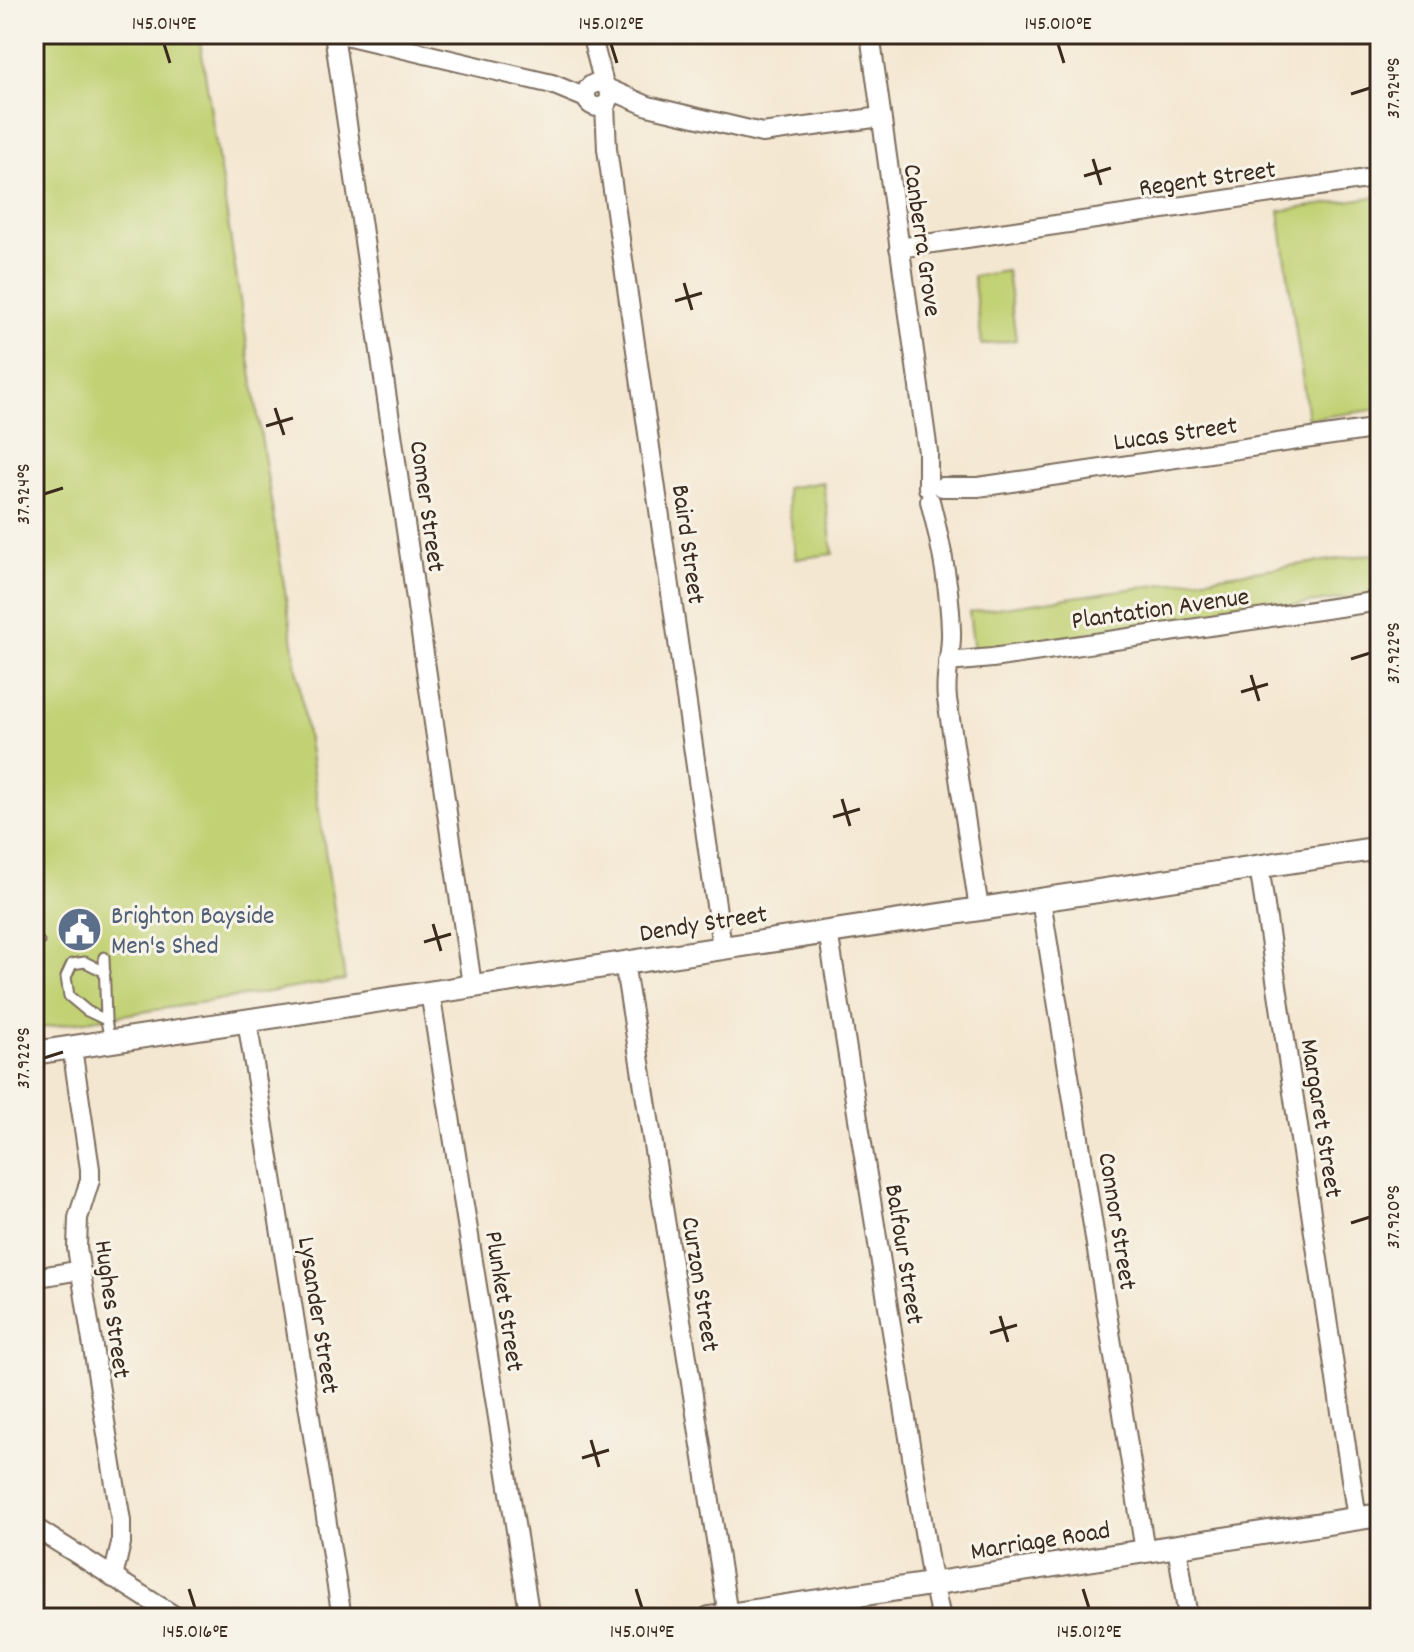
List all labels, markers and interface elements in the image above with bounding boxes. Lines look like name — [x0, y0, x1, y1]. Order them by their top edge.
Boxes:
text: 145.014°E — [132, 11, 196, 39]
text: 145.012°E — [579, 11, 643, 39]
text: 145.010°E — [1025, 11, 1091, 39]
text: 37.924°S — [1381, 57, 1409, 119]
street label: Regent Street — [1137, 153, 1279, 208]
street label: Canberra Grove — [892, 162, 950, 319]
street label: Lucas Street — [1111, 408, 1240, 462]
street label: Comer Street — [398, 438, 453, 575]
text: 37.924°S — [11, 463, 39, 525]
street label: Baird Street — [660, 482, 713, 607]
street label: Plantation Avenue — [1069, 580, 1252, 641]
text: 37.922°S — [1381, 622, 1409, 684]
street label: Dendy Street — [637, 897, 770, 954]
place label: Brighton Bayside Men's Shed — [111, 899, 275, 966]
public building icon: Brighton Bayside Men's Shed — [56, 905, 104, 953]
text: 37.922°S — [11, 1027, 39, 1089]
street label: Margaret Street — [1289, 1036, 1350, 1201]
street label: Connor Street — [1086, 1150, 1145, 1293]
street label: Balfour Street — [873, 1182, 932, 1328]
text: 37.920°S — [1381, 1185, 1409, 1249]
street label: Curzon Street — [670, 1214, 728, 1355]
street label: Plunket Street — [473, 1229, 532, 1375]
street label: Lysander Street — [286, 1234, 347, 1397]
street label: Hughes Street — [83, 1238, 139, 1381]
street label: Marriage Road — [968, 1513, 1113, 1572]
text: 145.016°E — [162, 1619, 228, 1647]
text: 145.014°E — [610, 1619, 674, 1647]
text: 145.012°E — [1057, 1619, 1121, 1647]

